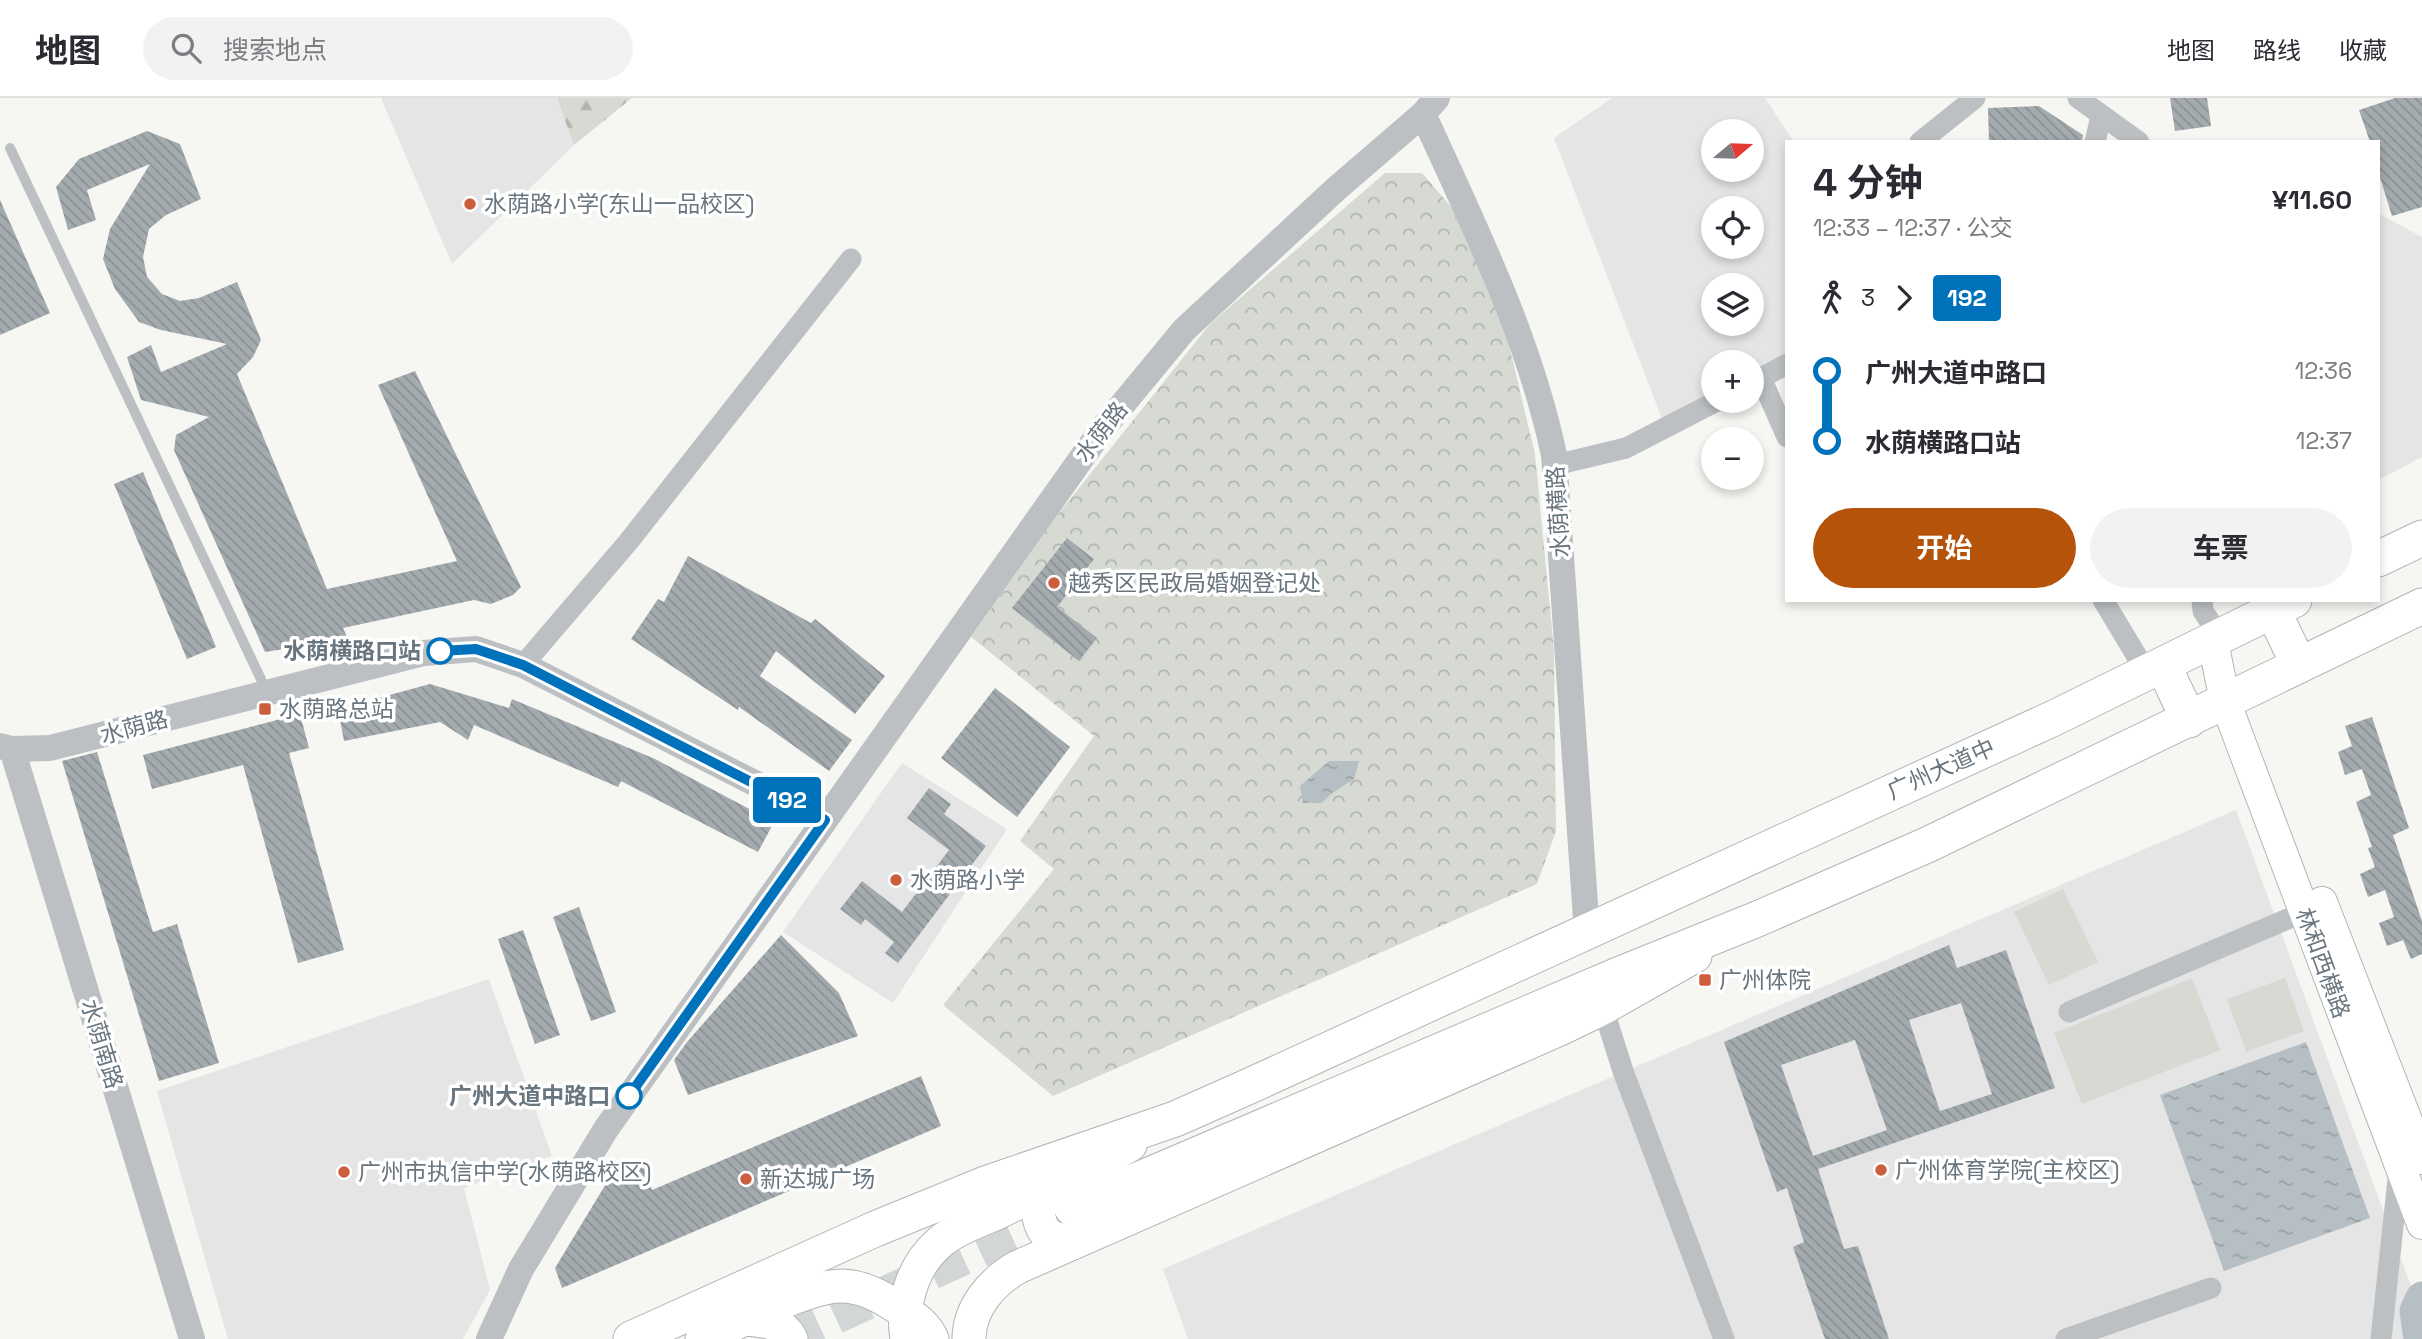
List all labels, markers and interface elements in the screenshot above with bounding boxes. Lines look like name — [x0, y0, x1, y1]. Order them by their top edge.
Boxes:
search box — [143, 17, 633, 80]
icon: search — [167, 29, 205, 67]
text: 地图 — [35, 30, 101, 72]
text: 搜索地点 — [223, 33, 327, 67]
text: 地图 — [2167, 35, 2215, 66]
text: 路线 — [2253, 35, 2301, 66]
text: 收藏 — [2339, 35, 2387, 66]
north arrow — [1701, 119, 1764, 182]
map controls — [1701, 119, 1764, 490]
text: 4 分钟 — [1813, 159, 1923, 207]
text: ¥11.60 — [2272, 183, 2352, 217]
place label: 水荫路小学(东山一品校区) — [484, 189, 754, 219]
marker: 水荫路小学(东山一品校区) — [462, 196, 478, 212]
button: locate — [1701, 196, 1764, 259]
text: 12:33 – 12:37 · 公交 — [1813, 213, 2013, 243]
button: layers — [1701, 273, 1764, 336]
icon: walk — [1813, 279, 1851, 317]
icon: forward — [1885, 279, 1923, 317]
text: 192 — [1947, 282, 1987, 313]
text: 3 — [1861, 283, 1875, 313]
button: + — [1701, 350, 1764, 413]
text: 广州大道中路口 — [1865, 356, 2047, 390]
text: 12:36 — [2295, 356, 2352, 386]
street label: 水荫路 — [1068, 396, 1134, 468]
text: 水荫横路口站 — [1865, 426, 2021, 460]
text: 12:37 — [2296, 426, 2352, 456]
button: − — [1701, 427, 1764, 490]
street label: 水荫横路 — [1540, 465, 1576, 559]
button: 开始 — [1813, 508, 2076, 588]
button: 车票 — [2090, 508, 2352, 588]
place label: 越秀区民政局婚姻登记处 — [1068, 568, 1321, 598]
marker: 越秀区民政局婚姻登记处 — [1046, 575, 1062, 591]
place label: 水荫横路口站 — [283, 636, 421, 666]
marker: 水荫横路口站 — [427, 638, 453, 664]
place label: 水荫路总站 — [279, 694, 394, 724]
marker: 水荫路总站 — [257, 701, 273, 717]
street label: 水荫路 — [97, 704, 171, 750]
street label: 广州大道中 — [1882, 732, 2000, 806]
line badge: 192 — [747, 777, 827, 823]
text: 192 — [767, 784, 807, 815]
place label: 水荫路小学 — [910, 865, 1025, 895]
marker: 水荫路小学 — [888, 872, 904, 888]
street label: 林和西横路 — [2289, 904, 2357, 1022]
place label: 广州体院 — [1719, 965, 1811, 995]
marker: 广州体院 — [1697, 972, 1713, 988]
street label: 水荫南路 — [74, 996, 130, 1092]
place label: 广州大道中路口 — [449, 1081, 610, 1111]
marker: 广州大道中路口 — [616, 1083, 642, 1109]
place label: 广州体育学院(主校区) — [1895, 1155, 2119, 1185]
place label: 广州市执信中学(水荫路校区) — [358, 1157, 651, 1187]
marker: 广州体育学院(主校区) — [1873, 1162, 1889, 1178]
marker: 广州市执信中学(水荫路校区) — [336, 1164, 352, 1180]
place label: 新达城广场 — [760, 1164, 875, 1194]
marker: 新达城广场 — [738, 1171, 754, 1187]

